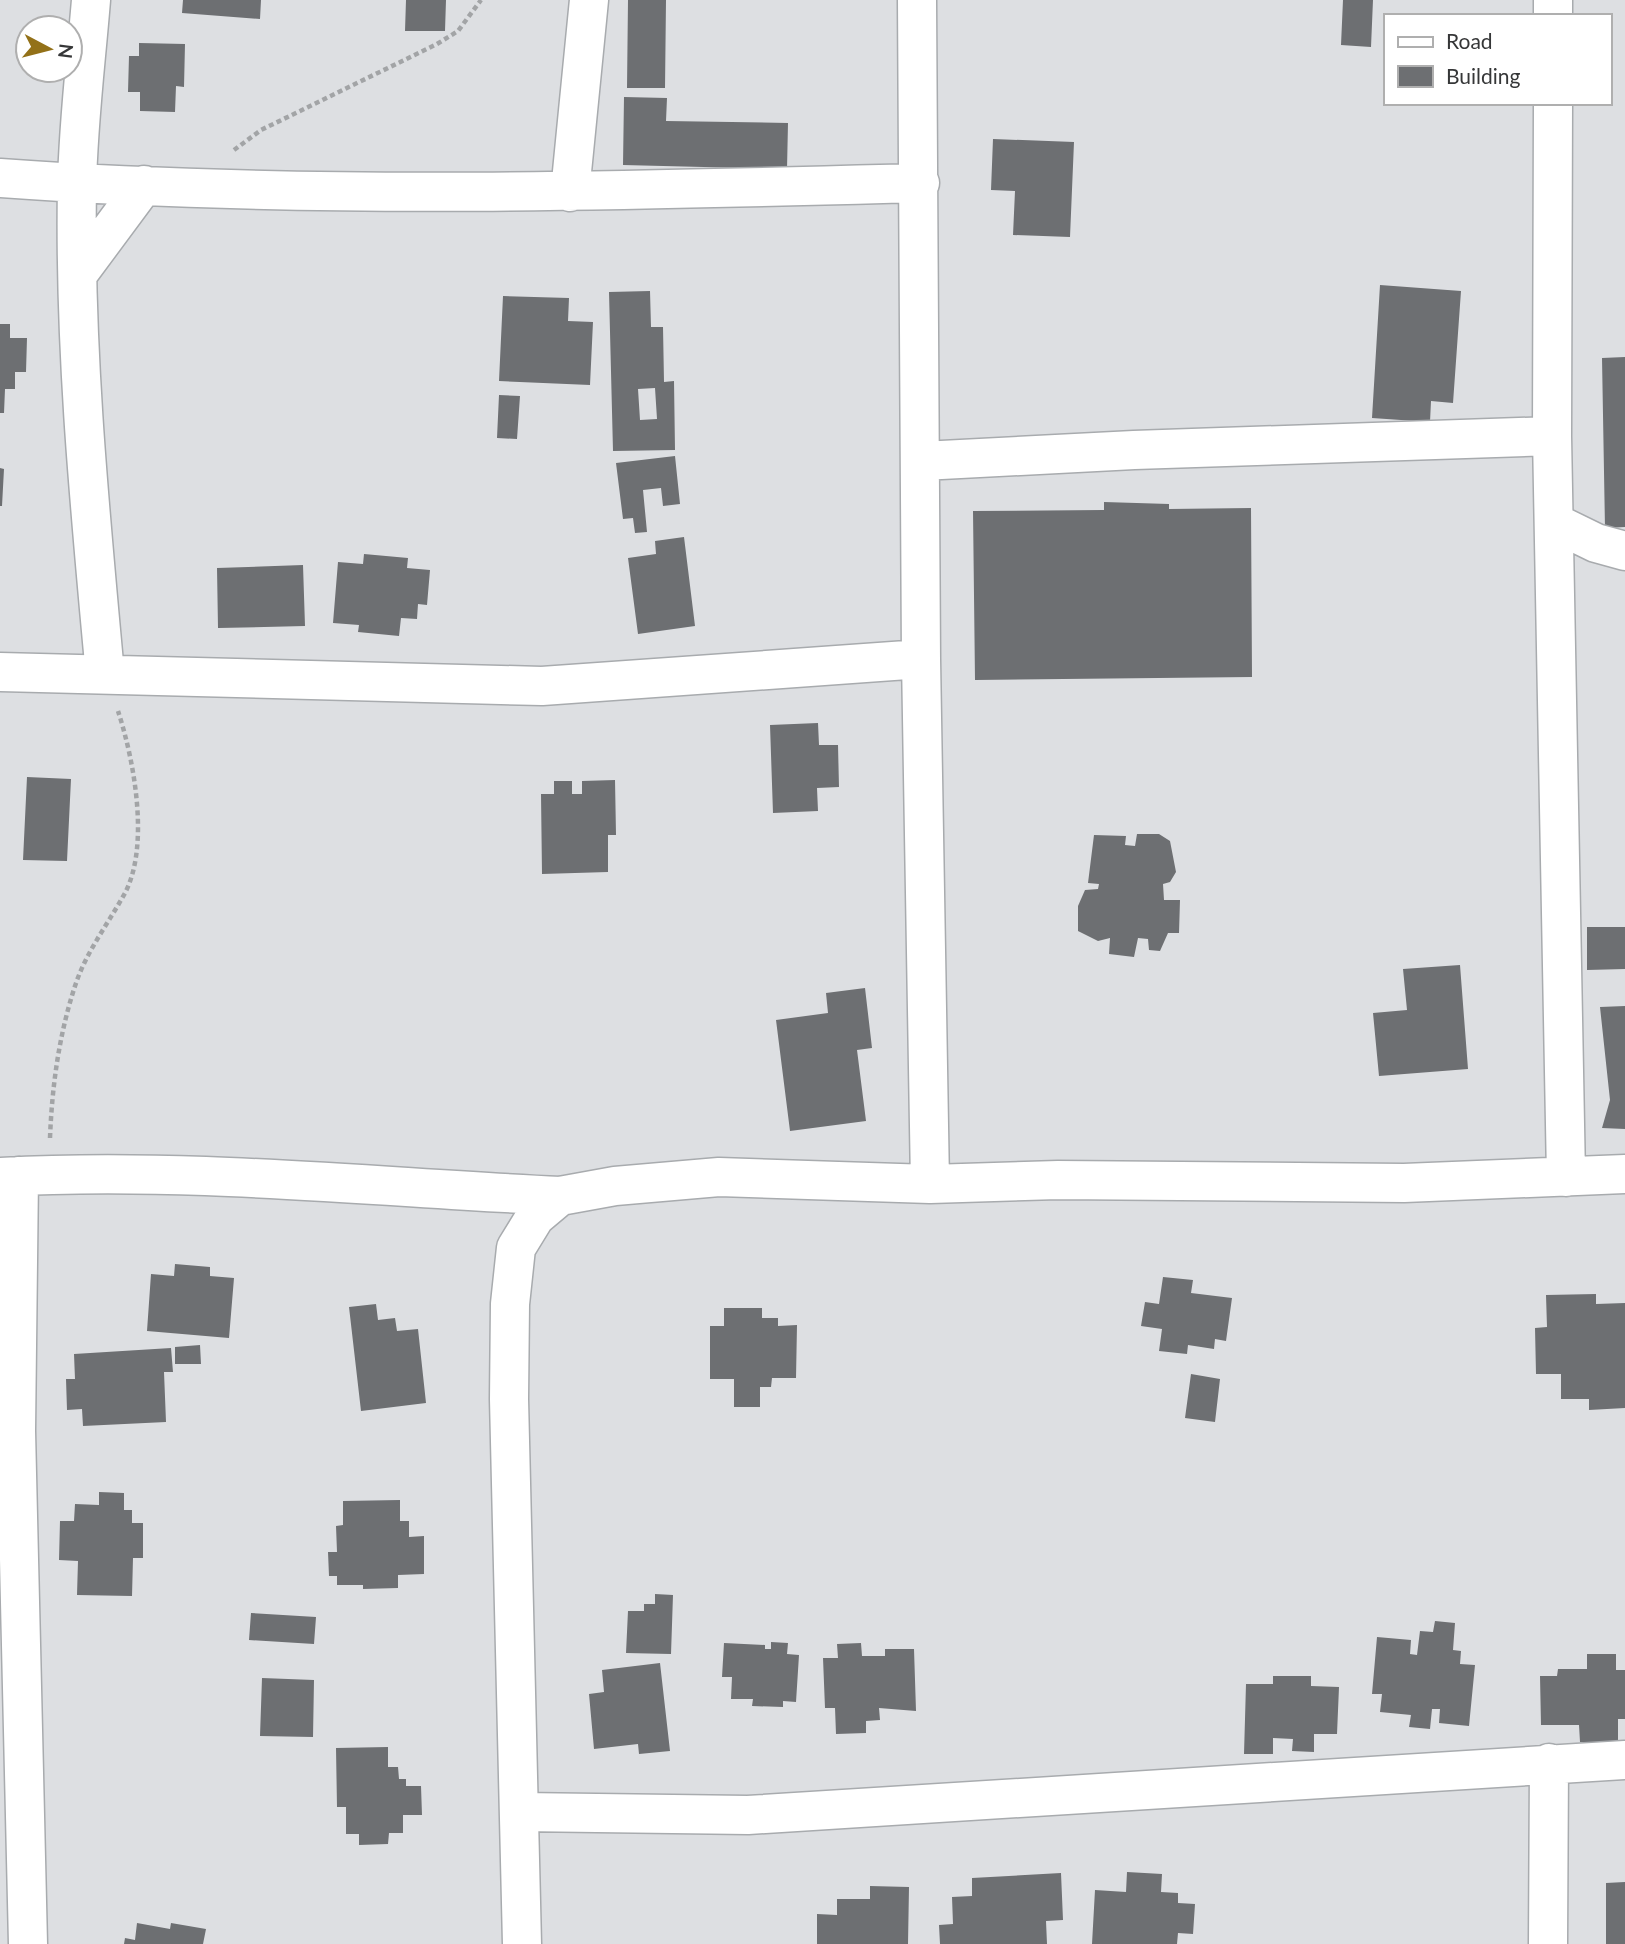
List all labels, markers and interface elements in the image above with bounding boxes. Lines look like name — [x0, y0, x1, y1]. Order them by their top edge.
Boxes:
north arrow — [14, 14, 84, 84]
legend — [1384, 14, 1611, 105]
text: Road — [1446, 28, 1493, 53]
text: N — [54, 42, 79, 60]
text: Building — [1446, 63, 1521, 88]

